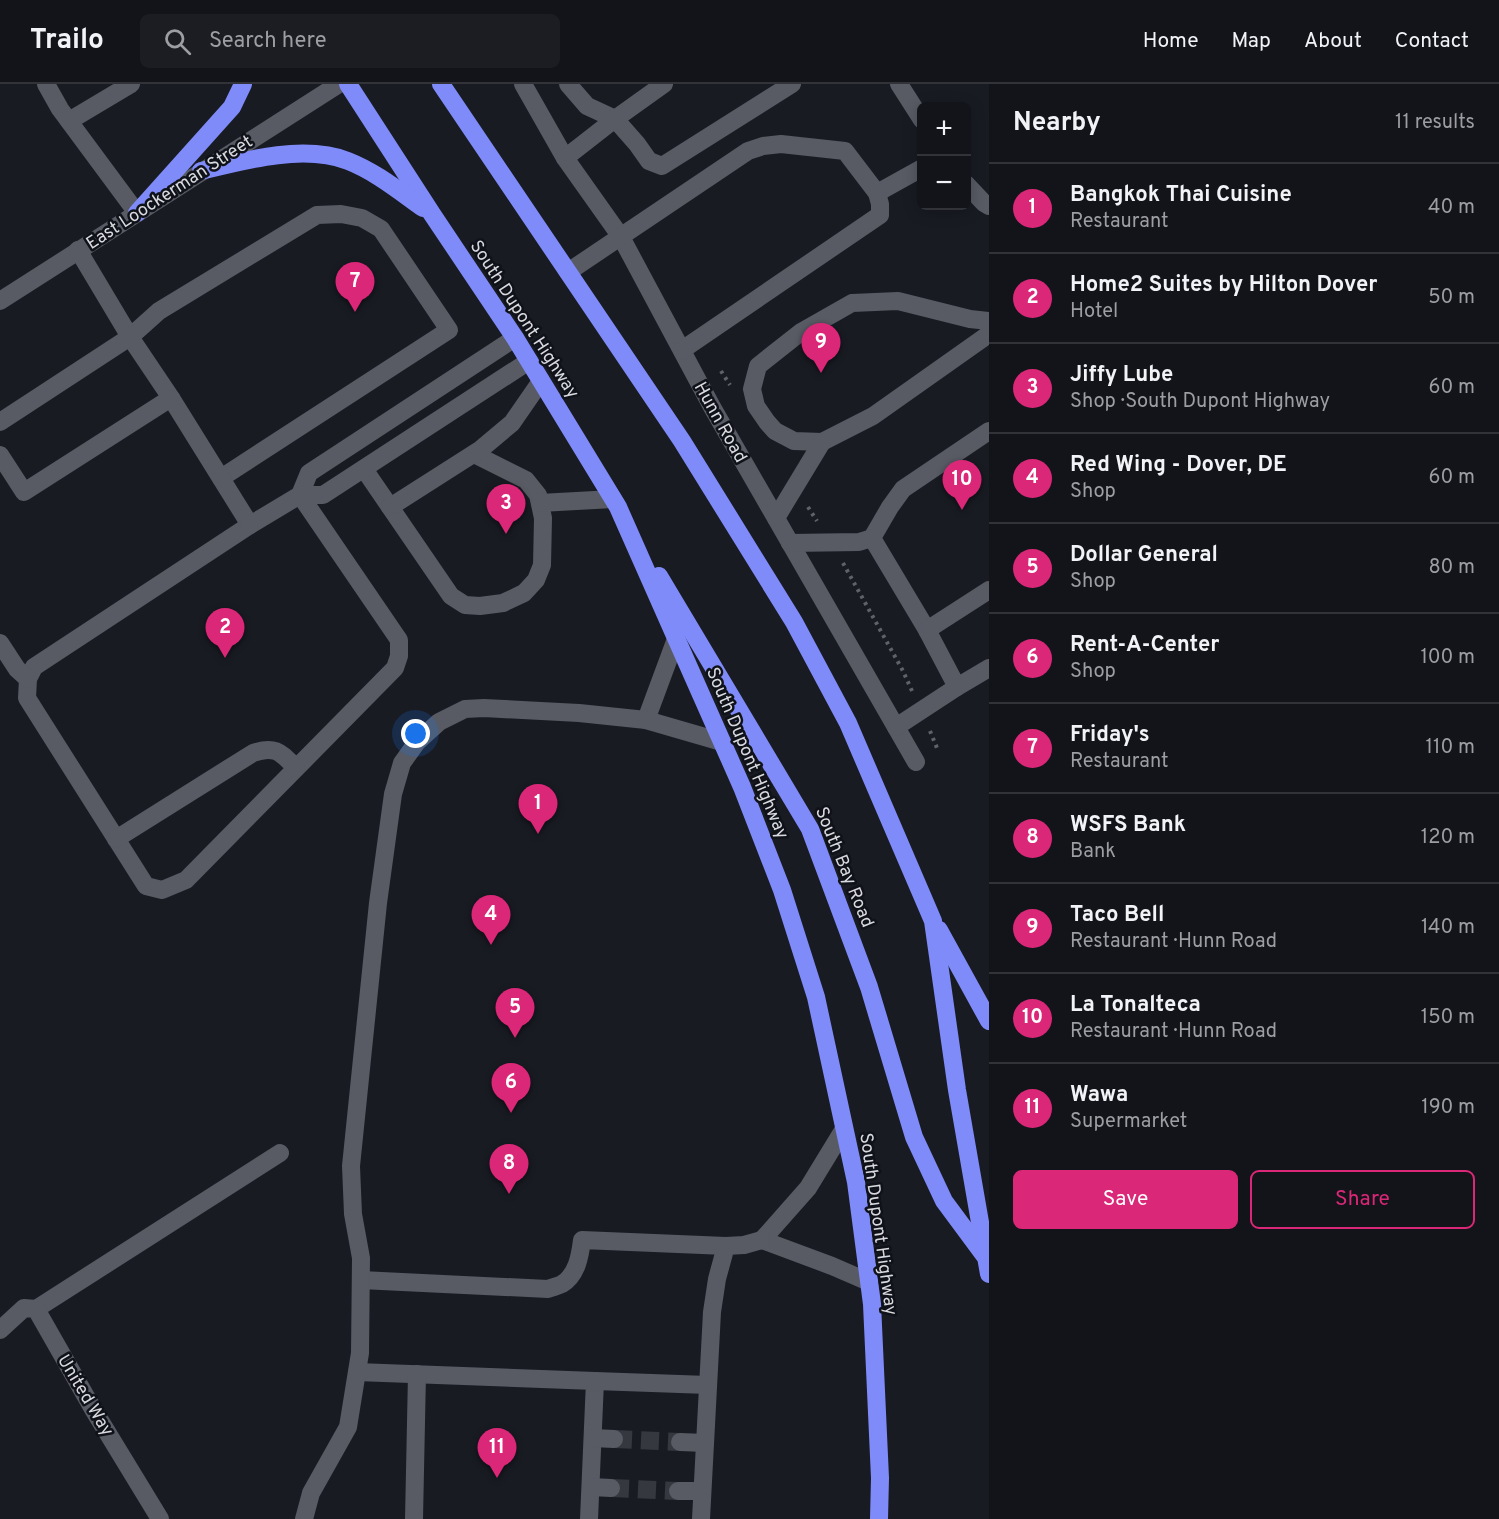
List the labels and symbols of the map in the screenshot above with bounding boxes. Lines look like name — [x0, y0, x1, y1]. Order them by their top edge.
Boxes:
street label: East Loockerman Street — [82, 131, 257, 256]
street label: South Dupont Highway — [464, 236, 584, 403]
pin: 7 — [336, 262, 374, 312]
pin: 9 — [802, 324, 840, 373]
street label: Hunn Road — [688, 378, 751, 467]
pin: 10 — [942, 460, 982, 510]
pin: 3 — [486, 484, 526, 534]
pin: 2 — [206, 608, 244, 658]
street label: South Dupont Highway — [700, 664, 793, 843]
your location — [401, 719, 430, 748]
pin: 1 — [518, 784, 558, 834]
street label: South Bay Road — [809, 804, 878, 931]
pin: 4 — [472, 896, 510, 945]
pin: 5 — [496, 988, 534, 1038]
pin: 6 — [492, 1064, 530, 1113]
street label: South Dupont Highway — [853, 1131, 902, 1317]
pin: 8 — [490, 1144, 528, 1194]
street label: United Way — [51, 1351, 118, 1441]
pin: 11 — [478, 1428, 516, 1478]

